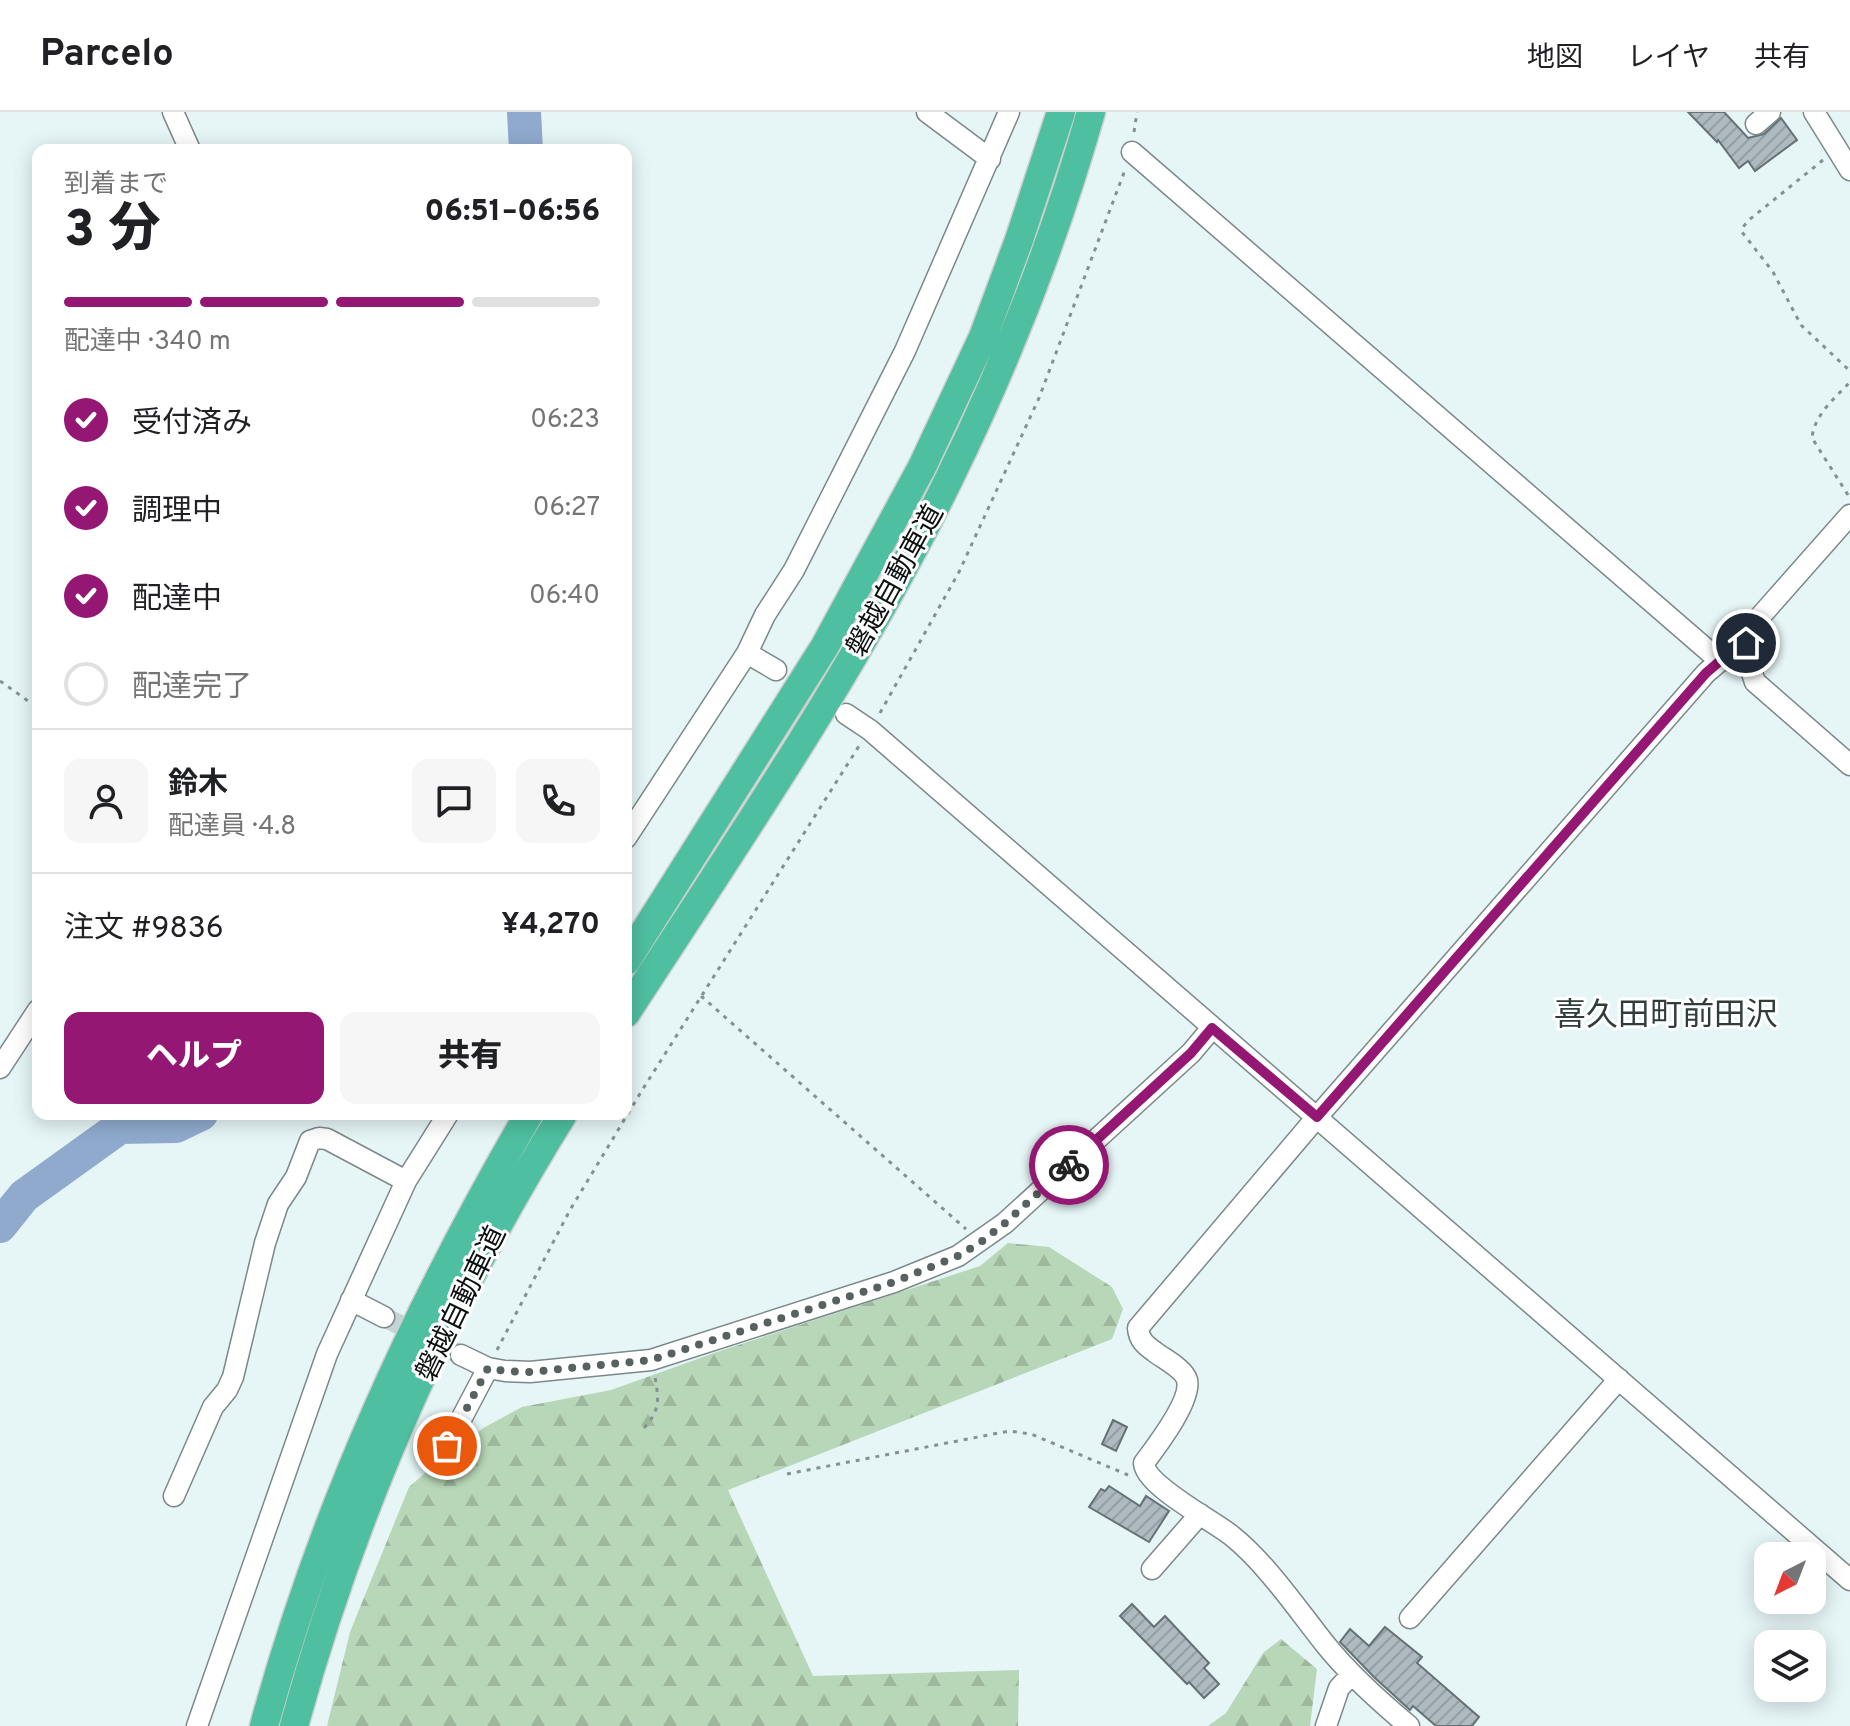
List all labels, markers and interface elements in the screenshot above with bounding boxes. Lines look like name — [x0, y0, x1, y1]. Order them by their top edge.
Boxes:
text: Parcelo — [40, 31, 174, 80]
text: 地図 — [1527, 41, 1583, 77]
text: レイヤ — [1627, 41, 1710, 77]
text: 共有 — [1754, 41, 1810, 77]
text: 到着まで — [64, 169, 168, 202]
text: 06:51–06:56 — [424, 194, 600, 231]
text: 3 分 — [64, 199, 160, 265]
text: 配達中 · 340 m — [64, 326, 231, 359]
icon: check — [64, 398, 108, 442]
text: 06:23 — [530, 404, 600, 437]
text: 受付済み — [132, 406, 252, 443]
icon: check — [64, 486, 108, 530]
text: 06:27 — [533, 492, 600, 525]
text: 調理中 — [132, 494, 222, 531]
street label: 磐越自動車道 — [840, 499, 953, 664]
icon: check — [64, 574, 108, 618]
text: 06:40 — [529, 580, 600, 613]
text: 配達中 — [132, 582, 222, 619]
pin — [1712, 609, 1780, 677]
icon: home — [1724, 621, 1768, 665]
text: 配達完了 — [132, 670, 252, 707]
button: person — [64, 759, 148, 843]
button: chat — [412, 759, 496, 843]
button: phone — [516, 759, 600, 843]
text: 鈴木 — [168, 767, 228, 804]
text: 配達員 · 4.8 — [168, 811, 296, 844]
text: ¥4,270 — [501, 907, 600, 944]
text: 注文 #9836 — [64, 911, 224, 948]
district label: 喜久田町前田沢 — [1554, 997, 1778, 1037]
button: ヘルプ — [64, 1012, 324, 1104]
button: 共有 — [340, 1012, 600, 1104]
courier — [1029, 1125, 1109, 1205]
icon: bike — [1047, 1143, 1091, 1187]
street label: 磐越自動車道 — [410, 1221, 516, 1388]
pin — [413, 1412, 481, 1480]
icon: bag — [425, 1424, 469, 1468]
north arrow — [1754, 1542, 1826, 1614]
map controls — [1754, 1542, 1826, 1702]
button: layers — [1754, 1630, 1826, 1702]

